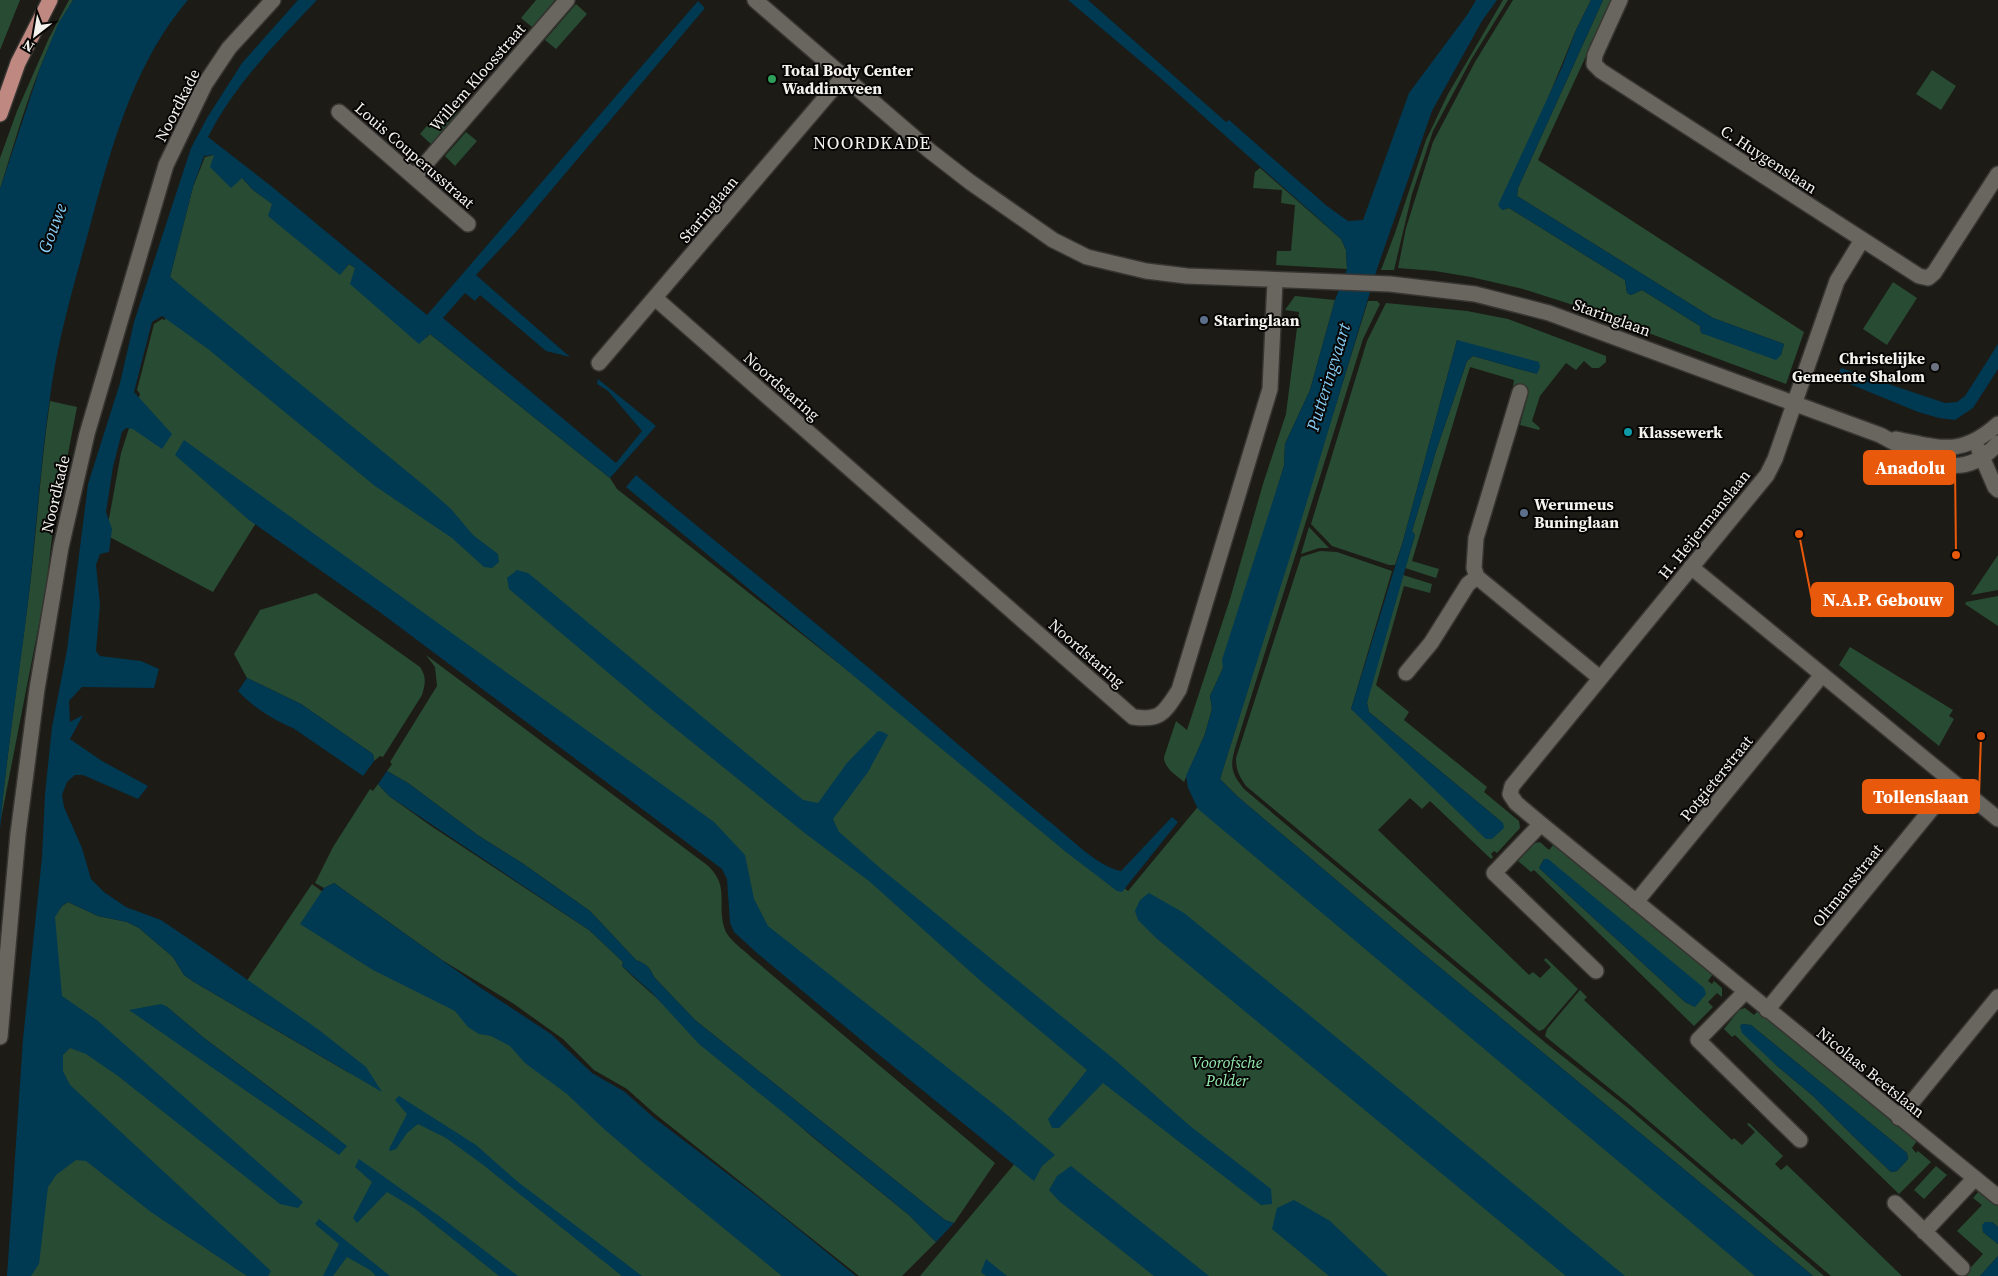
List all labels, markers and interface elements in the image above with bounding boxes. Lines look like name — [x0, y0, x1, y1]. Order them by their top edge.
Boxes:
north arrow — [10, 10, 60, 60]
street label: Willem Kloosstraat — [424, 18, 530, 135]
text: N — [19, 35, 38, 57]
place label: Total Body Center Waddinxveen — [782, 59, 914, 99]
street label: Noordkade — [149, 65, 205, 145]
marker: Total Body Center Waddinxveen — [766, 73, 778, 85]
street label: Louis Couperusstraat — [351, 97, 480, 214]
street label: C. Huygenslaan — [1716, 120, 1822, 199]
district label: NOORDKADE — [813, 130, 931, 155]
street label: Staringlaan — [673, 171, 743, 247]
water label: Gouwe — [31, 199, 73, 256]
street label: Staringlaan — [1570, 293, 1654, 341]
place label: Staringlaan — [1214, 309, 1300, 331]
marker: Staringlaan — [1198, 314, 1210, 326]
water label: Putteringvaart — [1299, 319, 1357, 435]
street label: Noordstaring — [739, 347, 825, 425]
place label: Christelijke Gemeente Shalom — [1792, 347, 1925, 387]
marker: Christelijke Gemeente Shalom — [1929, 361, 1941, 373]
place label: Klassewerk — [1638, 421, 1723, 443]
marker: Klassewerk — [1622, 426, 1634, 438]
callout: Anadolu — [1864, 451, 1955, 484]
street label: Noordkade — [35, 453, 75, 535]
text: Anadolu — [1875, 455, 1945, 480]
street label: H. Heijermanslaan — [1653, 464, 1755, 583]
place label: Werumeus Buninglaan — [1534, 493, 1619, 533]
marker: Werumeus Buninglaan — [1518, 507, 1530, 519]
callout: N.A.P. Gebouw — [1812, 583, 1953, 616]
text: N.A.P. Gebouw — [1823, 587, 1944, 612]
street label: Noordstaring — [1044, 614, 1130, 692]
street label: Potgieterstraat — [1675, 730, 1758, 825]
callout: Tollenslaan — [1863, 780, 1979, 813]
text: Tollenslaan — [1873, 784, 1969, 809]
street label: Oltmansstraat — [1807, 838, 1888, 931]
street label: Nicolaas Beetslaan — [1812, 1021, 1930, 1123]
park label: Voorofsche Polder — [1192, 1051, 1263, 1091]

